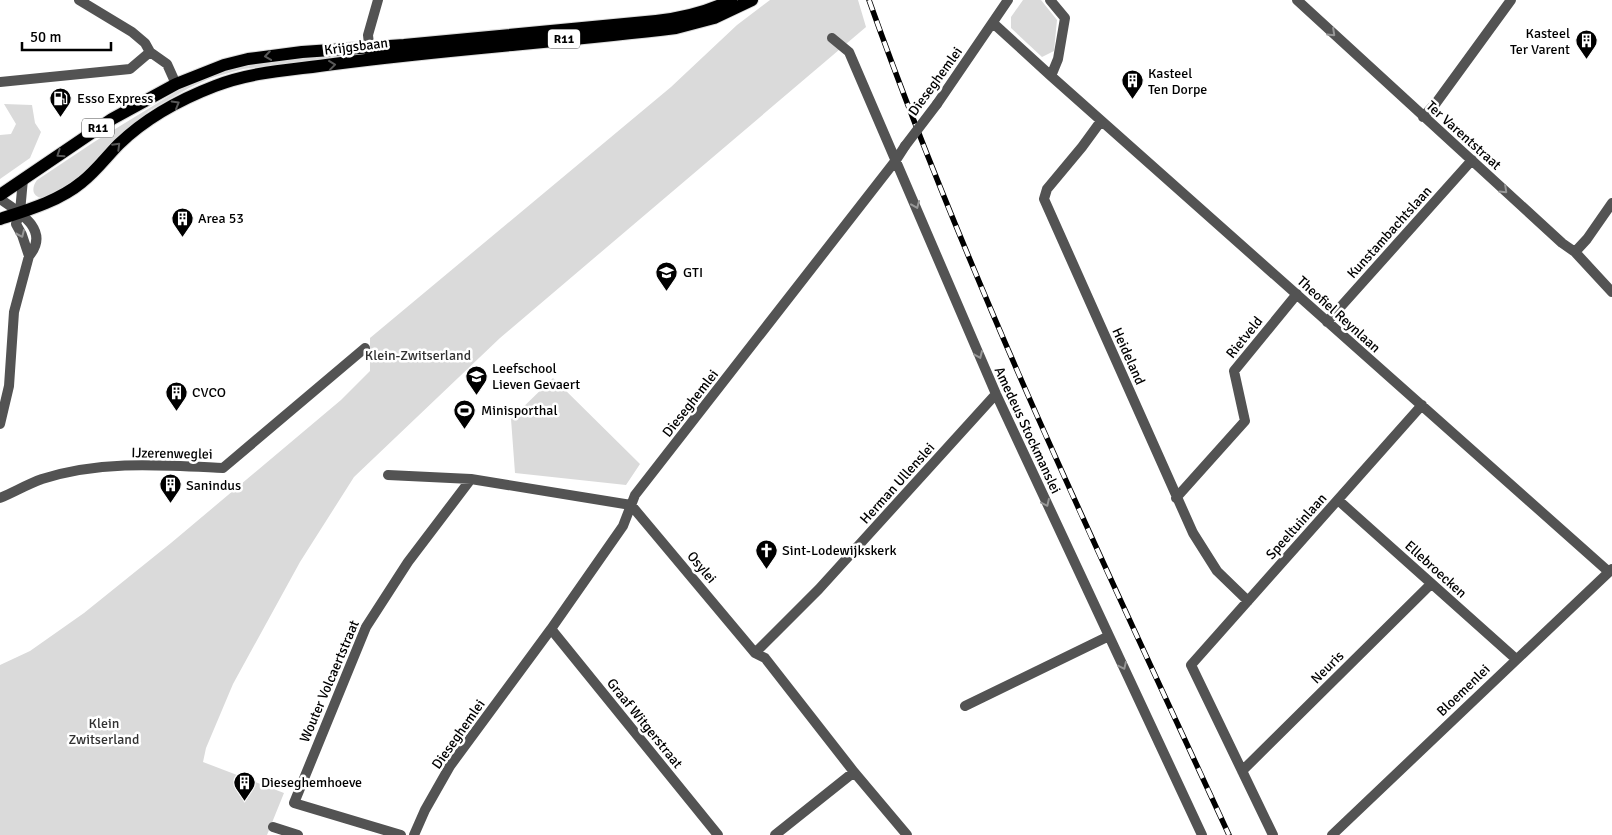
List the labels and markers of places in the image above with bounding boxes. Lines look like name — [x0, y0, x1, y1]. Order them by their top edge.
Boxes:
place label: Kasteel Ter Varent — [1510, 25, 1570, 58]
building icon: Kasteel Ter Varent — [1574, 29, 1598, 60]
place label: Kasteel Ten Dorpe — [1148, 65, 1207, 98]
building icon: Kasteel Ten Dorpe — [1120, 69, 1144, 100]
fuel station icon: Esso Express — [49, 86, 73, 117]
place label: Esso Express — [77, 90, 153, 107]
building icon: Area 53 — [170, 206, 194, 237]
place label: Area 53 — [198, 210, 244, 227]
school or university icon: GTI — [655, 260, 679, 291]
place label: GTI — [683, 264, 703, 281]
place label: Leefschool Lieven Gevaert — [492, 360, 580, 393]
school or university icon: Leefschool Lieven Gevaert — [464, 364, 488, 395]
building icon: CVCO — [164, 380, 188, 411]
place label: CVCO — [192, 384, 226, 401]
sports icon: Minisporthal — [453, 398, 477, 429]
place label: Minisporthal — [481, 402, 558, 419]
building icon: Sanindus — [158, 473, 182, 504]
place label: Sanindus — [186, 477, 241, 494]
church icon: Sint-Lodewijkskerk — [754, 538, 778, 569]
place label: Sint-Lodewijkskerk — [782, 542, 897, 559]
building icon: Dieseghemhoeve — [233, 770, 257, 801]
place label: Dieseghemhoeve — [261, 774, 362, 791]

